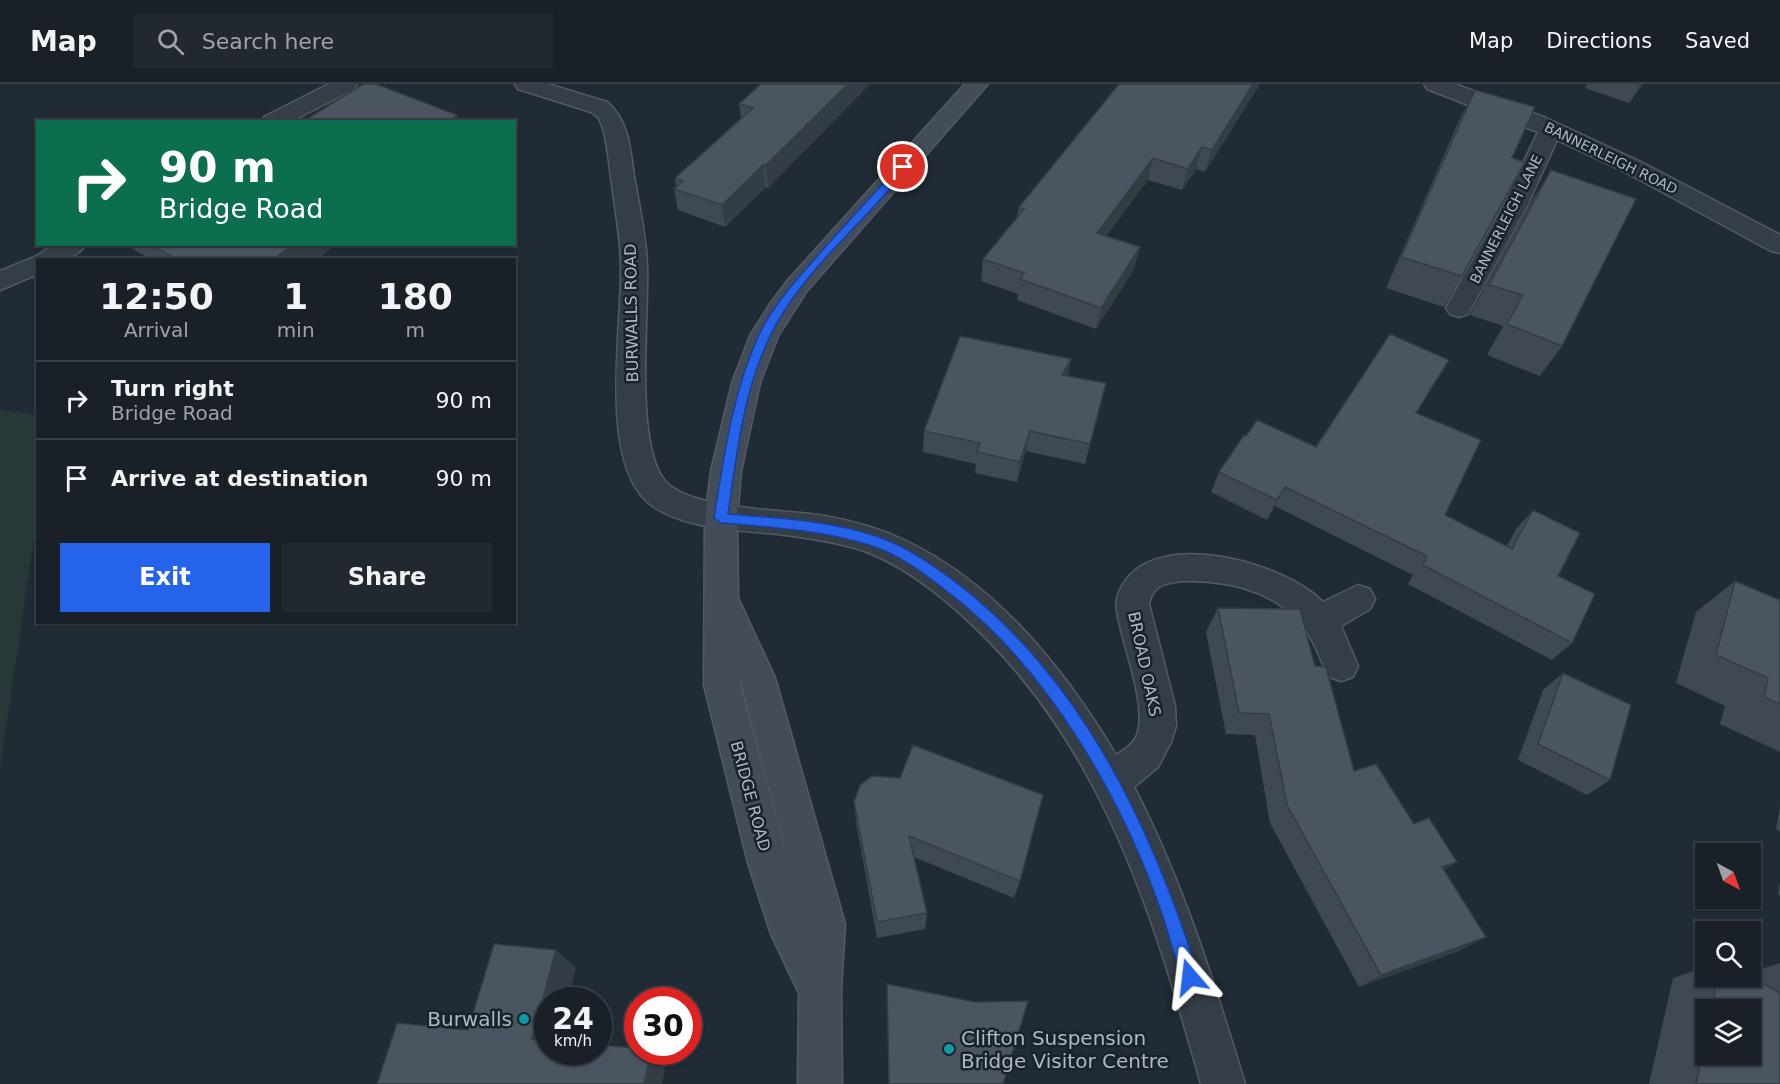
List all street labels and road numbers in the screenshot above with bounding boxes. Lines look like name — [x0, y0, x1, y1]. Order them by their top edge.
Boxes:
street label: BANNERLEIGH ROAD — [1542, 119, 1680, 197]
street label: BANNERLEIGH LANE — [1467, 152, 1545, 286]
street label: BURWALLS ROAD — [621, 243, 642, 383]
street label: BROAD OAKS — [1124, 610, 1165, 718]
street label: BRIDGE ROAD — [727, 739, 774, 853]

